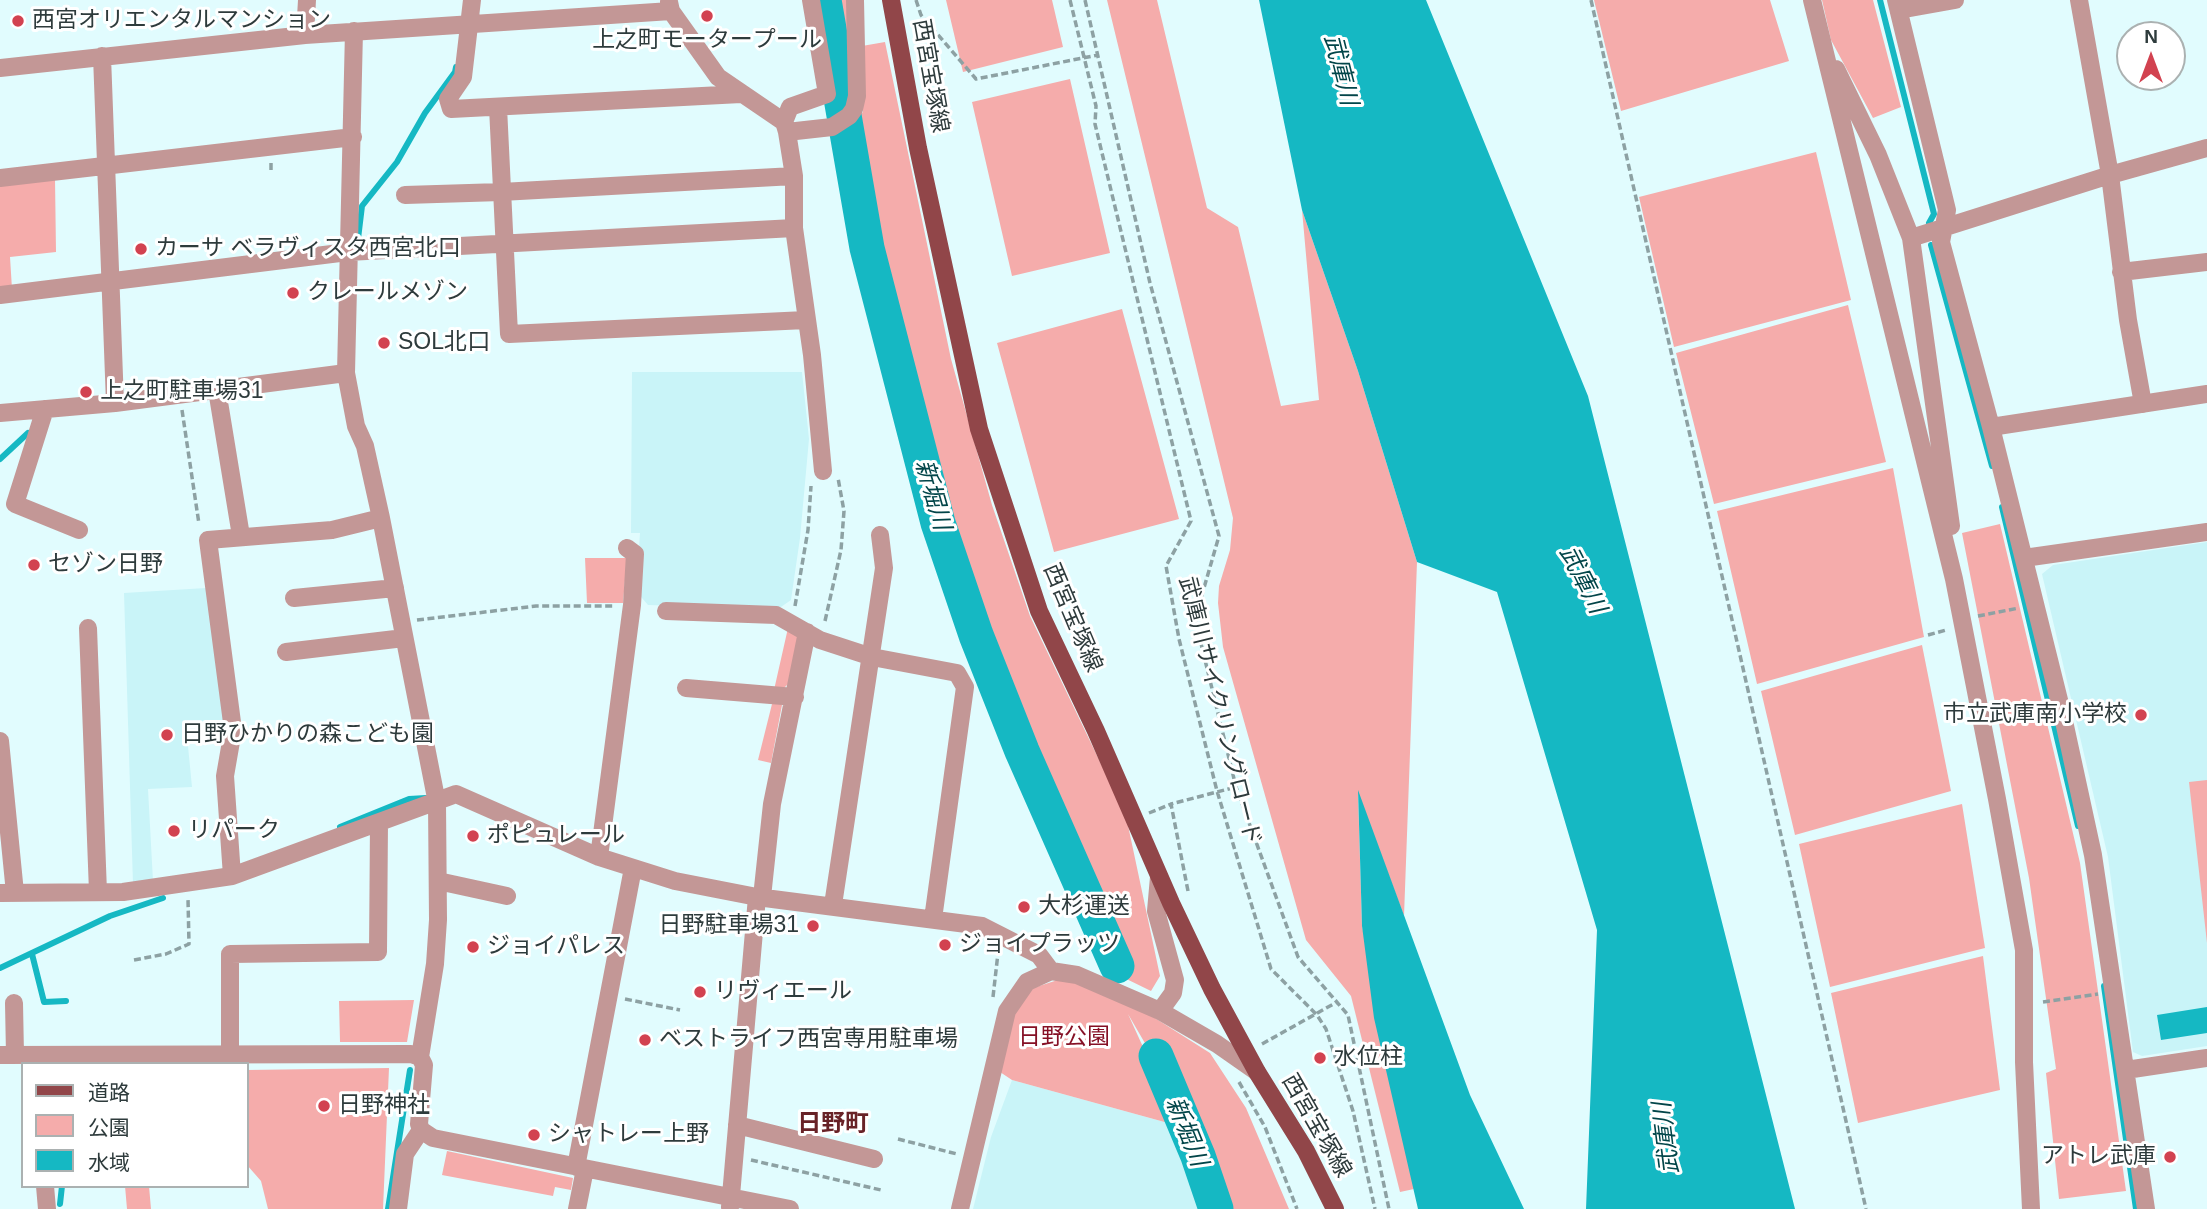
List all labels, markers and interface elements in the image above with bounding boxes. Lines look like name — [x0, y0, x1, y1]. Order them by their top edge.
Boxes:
place label: 西宮オリエンタルマンション — [32, 7, 331, 35]
marker: 上之町モータープール — [699, 8, 715, 24]
marker: 西宮オリエンタルマンション — [10, 13, 26, 29]
street label: 西宮宝塚線 — [906, 17, 954, 135]
north arrow — [2116, 21, 2186, 91]
text: N — [2144, 26, 2158, 47]
place label: 上之町モータープール — [592, 27, 822, 55]
water label: 武庫川 — [1317, 32, 1363, 108]
place label: カーサ ベラヴィスタ西宮北口 — [155, 235, 460, 263]
marker: カーサ ベラヴィスタ西宮北口 — [133, 241, 149, 257]
place label: クレールメゾン — [307, 279, 468, 307]
marker: クレールメゾン — [285, 285, 301, 301]
place label: SOL北口 — [398, 329, 490, 357]
marker: SOL北口 — [376, 335, 392, 351]
place label: 上之町駐車場31 — [100, 378, 264, 406]
marker: 上之町駐車場31 — [78, 384, 94, 400]
water label: 新堀川 — [908, 456, 956, 534]
water label: 武庫川 — [1553, 541, 1611, 619]
place label: セゾン日野 — [48, 551, 163, 579]
marker: セゾン日野 — [26, 557, 42, 573]
street label: 西宮宝塚線 — [1037, 560, 1107, 676]
street label: 武庫川サイクリングロード — [1172, 574, 1266, 848]
place label: 市立武庫南小学校 — [1943, 701, 2127, 729]
marker: 市立武庫南小学校 — [2133, 707, 2149, 723]
place label: 日野ひかりの森こども園 — [181, 721, 434, 749]
marker: 日野ひかりの森こども園 — [159, 727, 175, 743]
place label: リパーク — [188, 817, 280, 845]
place label: ポピュレール — [487, 822, 625, 850]
marker: リパーク — [166, 823, 182, 839]
marker: ポピュレール — [465, 828, 481, 844]
place label: 大杉運送 — [1038, 893, 1130, 921]
marker: 大杉運送 — [1016, 899, 1032, 915]
place label: 日野駐車場31 — [658, 912, 799, 940]
marker: 日野駐車場31 — [805, 918, 821, 934]
place label: ジョイプラッツ — [959, 931, 1120, 959]
place label: ジョイパレス — [487, 933, 625, 961]
marker: ジョイプラッツ — [937, 937, 953, 953]
marker: ジョイパレス — [465, 939, 481, 955]
place label: リヴィエール — [714, 978, 852, 1006]
marker: リヴィエール — [692, 984, 708, 1000]
park label: 日野公園 — [1018, 1024, 1110, 1052]
place label: ベストライフ西宮専用駐車場 — [659, 1026, 958, 1054]
marker: ベストライフ西宮専用駐車場 — [637, 1032, 653, 1048]
place label: 水位柱 — [1334, 1044, 1403, 1072]
marker: 水位柱 — [1312, 1050, 1328, 1066]
legend — [21, 1062, 248, 1188]
street label: 西宮宝塚線 — [1275, 1069, 1357, 1183]
text: 道路 — [88, 1081, 130, 1104]
place label: 日野神社 — [338, 1092, 430, 1120]
water label: 新堀川 — [1159, 1093, 1213, 1171]
marker: 日野神社 — [316, 1098, 332, 1114]
water label: 武庫川 — [1648, 1101, 1686, 1175]
district label: 日野町 — [797, 1110, 869, 1138]
text: 公園 — [88, 1116, 130, 1139]
place label: シャトレー上野 — [548, 1121, 709, 1149]
marker: シャトレー上野 — [526, 1127, 542, 1143]
place label: アトレ武庫 — [2041, 1143, 2156, 1171]
marker: アトレ武庫 — [2162, 1149, 2178, 1165]
text: 水域 — [88, 1151, 130, 1174]

